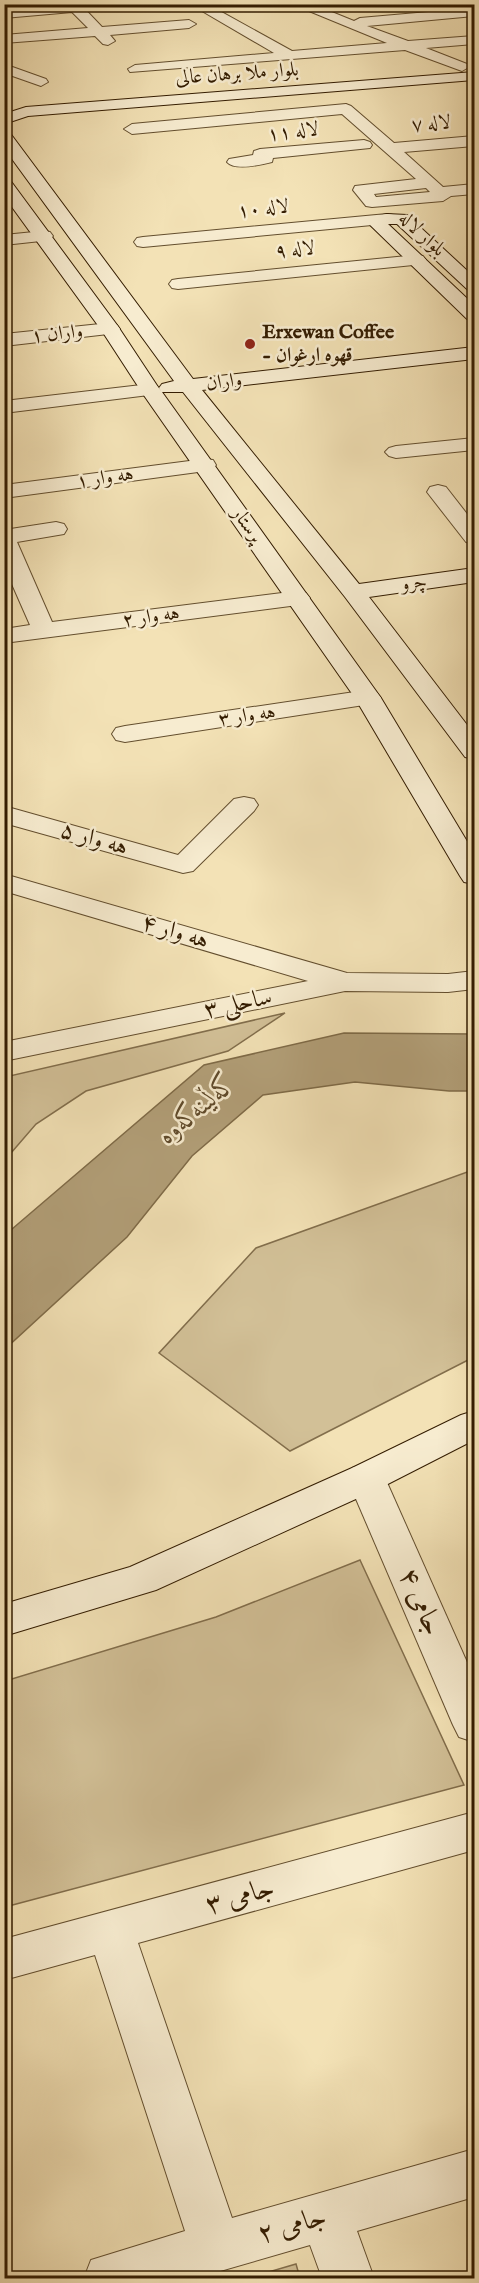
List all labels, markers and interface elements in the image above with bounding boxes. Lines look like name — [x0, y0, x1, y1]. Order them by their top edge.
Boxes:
street label: بلوار ملا برهان عالی — [174, 57, 300, 91]
street label: لاله ۷ — [410, 110, 452, 138]
street label: لاله ۱۱ — [266, 116, 320, 148]
street label: لاله ۱۰ — [236, 194, 290, 224]
street label: بلوار لاله — [393, 206, 451, 262]
street label: لاله ۹ — [274, 235, 316, 265]
street label: واران ۱ — [30, 319, 84, 349]
place label: Erxewan Coffee - قهوه ارغوان — [262, 320, 395, 368]
marker: Erxewan Coffee - قهوه ارغوان — [243, 337, 257, 351]
street label: واران — [205, 367, 243, 397]
street label: هه وار ۱ — [75, 462, 135, 494]
street label: پرستار — [225, 501, 270, 550]
street label: چرو — [398, 569, 428, 597]
street label: هه وار ۲ — [121, 601, 181, 633]
street label: هه وار ۳ — [217, 700, 277, 732]
street label: هه وار ۵ — [57, 815, 131, 863]
street label: هه وار ۴ — [138, 907, 212, 957]
street label: ساحلی ۳ — [201, 982, 275, 1026]
water label: کەڵینەکەوە — [151, 1066, 244, 1152]
street label: جامی ۴ — [390, 1563, 450, 1641]
street label: جامی ۳ — [202, 1871, 278, 1923]
street label: جامی ۲ — [254, 2200, 330, 2252]

